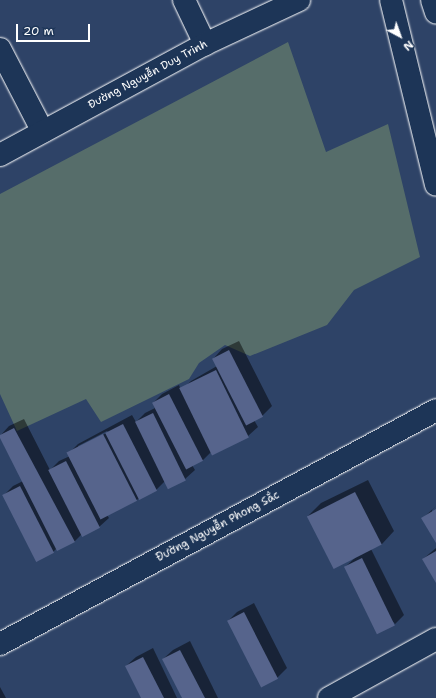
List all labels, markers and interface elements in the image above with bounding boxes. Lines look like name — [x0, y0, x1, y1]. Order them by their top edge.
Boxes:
scale bar — [18, 16, 92, 42]
north arrow — [380, 16, 420, 56]
text: 20 m — [23, 23, 54, 39]
text: N — [400, 37, 416, 54]
street label: Đường Nguyễn Duy Trinh — [86, 38, 210, 112]
street label: Đường Nguyễn Phong Sắc — [154, 489, 282, 565]

